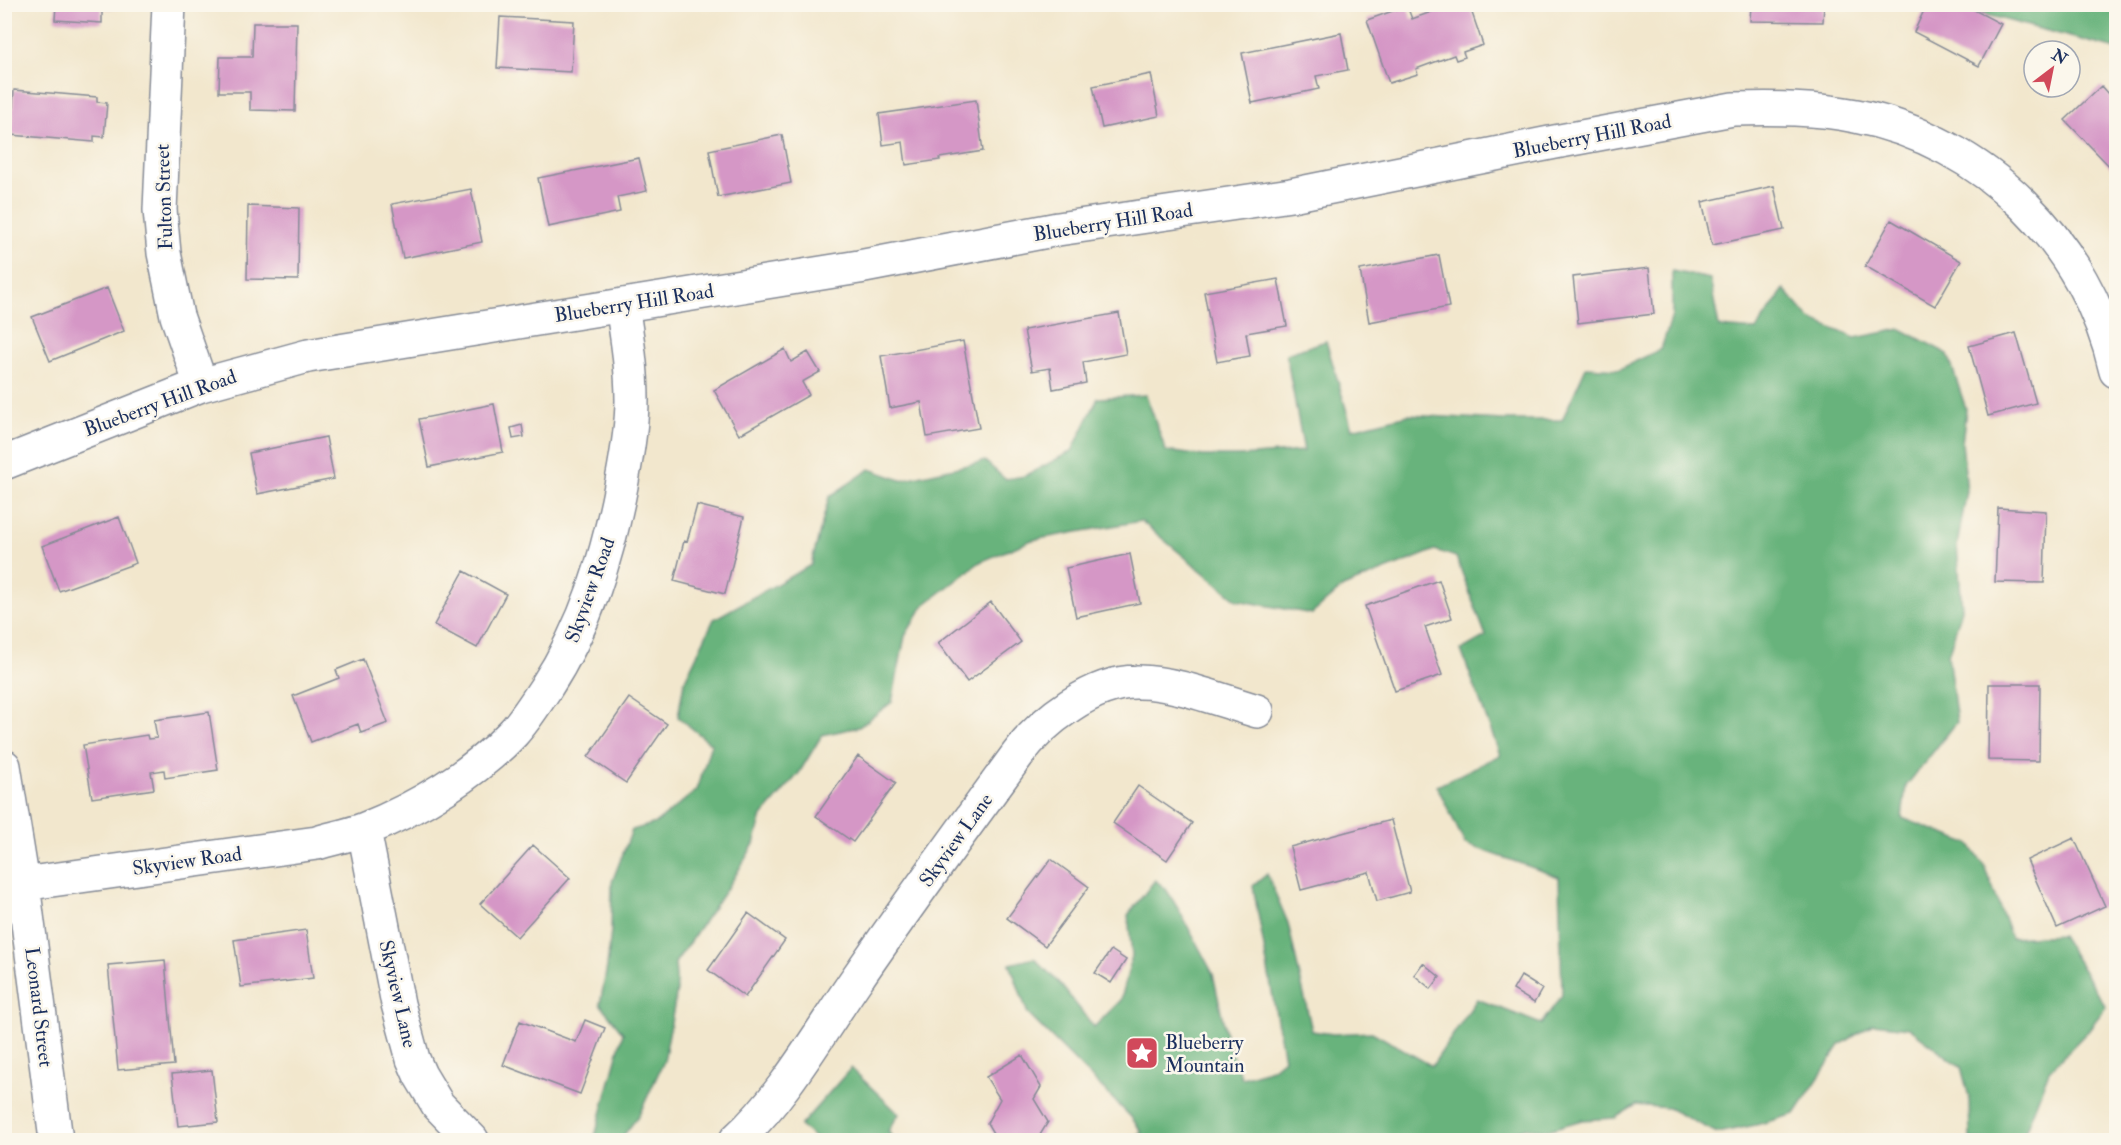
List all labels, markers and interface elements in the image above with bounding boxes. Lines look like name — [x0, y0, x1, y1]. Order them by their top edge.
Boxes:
north arrow — [2022, 39, 2082, 99]
text: N — [2047, 44, 2071, 70]
street label: Blueberry Hill Road — [1511, 108, 1673, 164]
street label: Fulton Street — [150, 143, 178, 250]
street label: Blueberry Hill Road — [1032, 197, 1195, 247]
street label: Blueberry Hill Road — [553, 278, 716, 328]
street label: Blueberry Hill Road — [80, 364, 240, 442]
street label: Skyview Road — [559, 534, 621, 646]
street label: Skyview Lane — [914, 788, 998, 892]
street label: Skyview Road — [131, 841, 243, 881]
street label: Skyview Lane — [373, 938, 423, 1050]
street label: Leonard Street — [19, 946, 59, 1069]
place label: Blueberry Mountain — [1165, 1030, 1245, 1078]
place icon: Blueberry Mountain — [1124, 1035, 1160, 1071]

